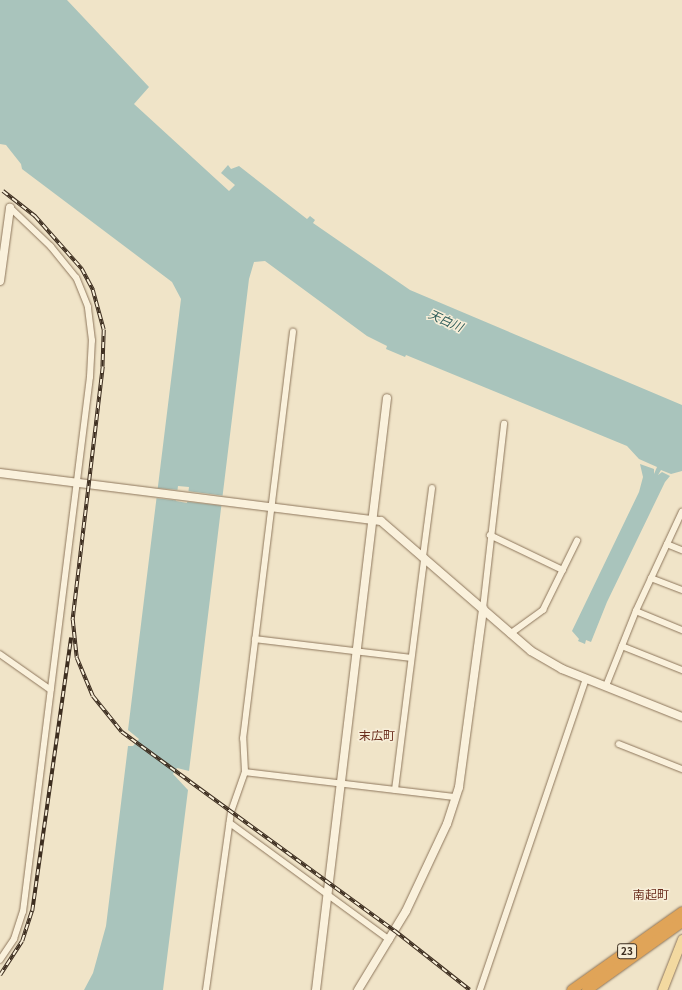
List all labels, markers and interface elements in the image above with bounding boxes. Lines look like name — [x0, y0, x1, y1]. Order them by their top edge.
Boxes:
water label: 天白川 — [427, 306, 465, 334]
district label: 末広町 — [359, 728, 395, 742]
district label: 南起町 — [633, 887, 669, 901]
road number: 23 — [617, 943, 637, 959]

